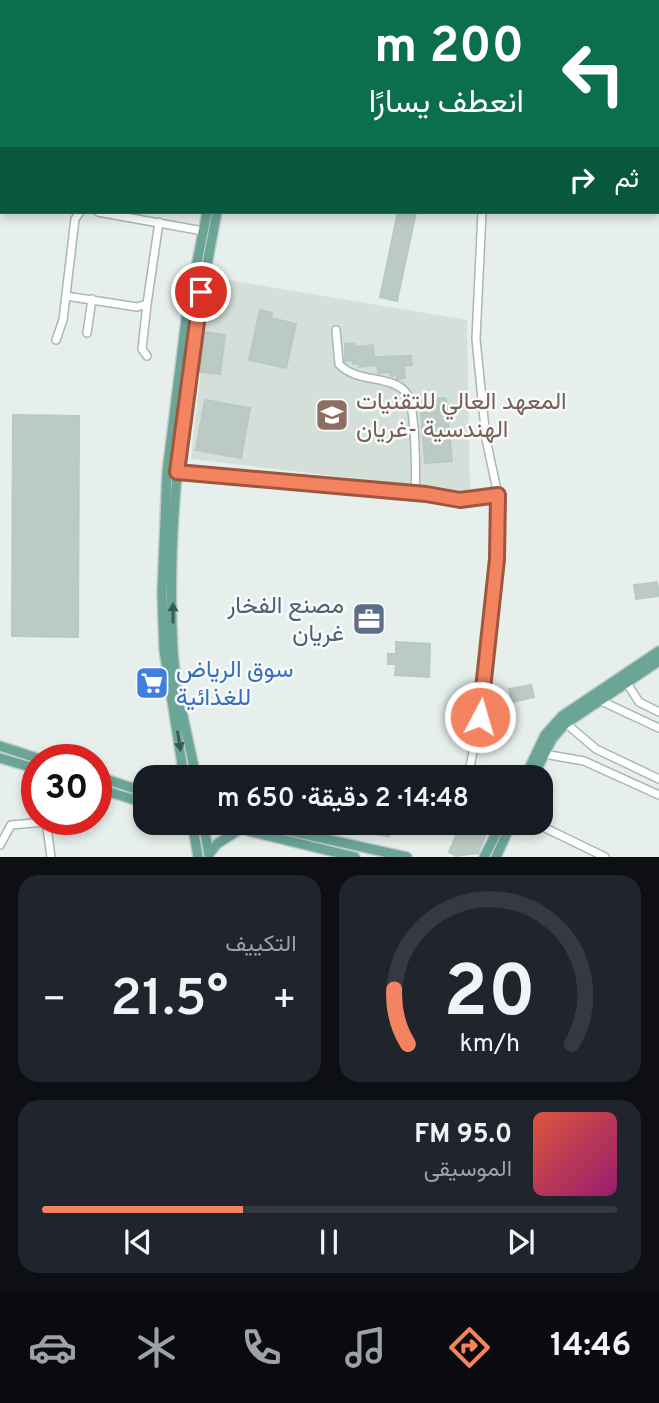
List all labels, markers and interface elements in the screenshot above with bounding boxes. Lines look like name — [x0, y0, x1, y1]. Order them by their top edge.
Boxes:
text: 200 m — [374, 18, 524, 80]
icon: left — [548, 28, 639, 119]
text: انعطف يسارًا — [369, 84, 524, 124]
icon: right — [563, 161, 601, 199]
text: ثم — [615, 164, 639, 197]
pin — [171, 262, 231, 322]
icon: arrive — [182, 273, 220, 311]
place label: المعهد العالي للتقنيات الهندسية -غريان — [356, 388, 567, 446]
school or university icon: المعهد العالي للتقنيات الهندسية -غريان — [313, 396, 351, 434]
place label: مصنع الفخار غريان — [226, 592, 344, 650]
office icon: مصنع الفخار غريان — [350, 600, 388, 638]
one-way arrow — [167, 601, 179, 623]
place label: سوق الرياض للغذائية — [176, 656, 293, 714]
supermarket icon: سوق الرياض للغذائية — [133, 664, 171, 702]
position arrow — [443, 680, 517, 754]
one-way arrow — [174, 730, 185, 752]
speed limit sign: 30 — [21, 744, 112, 835]
text: 14:48 · 2 دقيقة · 650 m — [217, 783, 469, 816]
text: التكييف — [225, 931, 297, 960]
text: 20 — [444, 951, 536, 1043]
text: 21.5° — [110, 968, 228, 1034]
text: − — [42, 977, 67, 1026]
text: + — [272, 977, 296, 1026]
text: km/h — [459, 1029, 520, 1061]
text: 95.0 FM — [414, 1119, 512, 1152]
text: الموسيقى — [424, 1156, 512, 1185]
icon: previous — [119, 1223, 157, 1261]
icon: pause — [310, 1223, 348, 1261]
icon: next — [502, 1223, 540, 1261]
icon: car — [28, 1323, 77, 1372]
icon: climate — [132, 1323, 181, 1372]
icon: phone — [237, 1323, 286, 1372]
icon: music — [341, 1323, 390, 1372]
icon: directions — [445, 1323, 494, 1372]
text: 14:46 — [550, 1327, 631, 1367]

